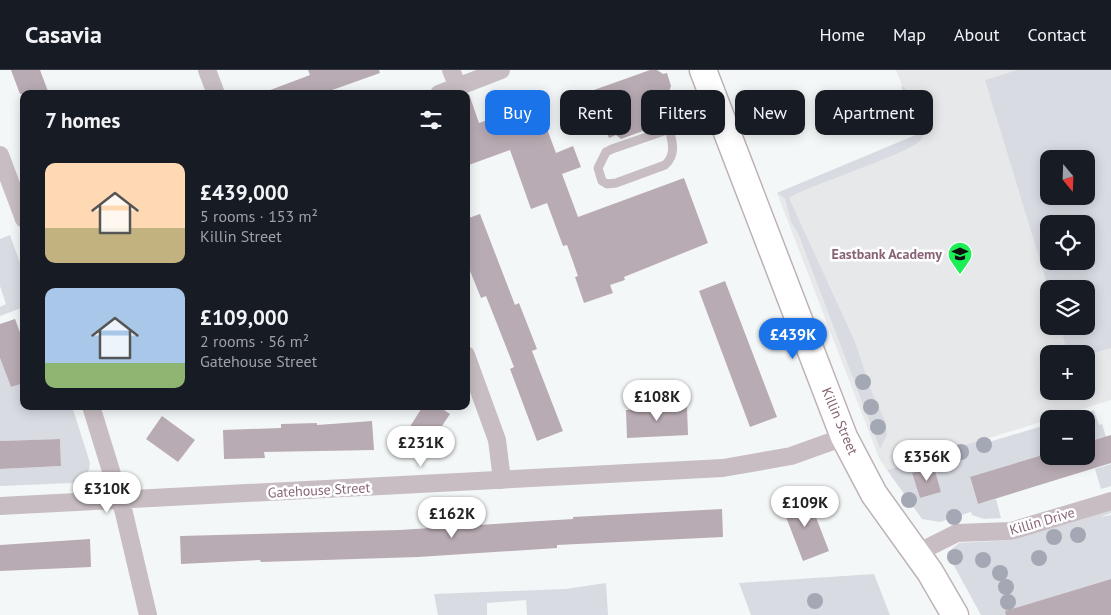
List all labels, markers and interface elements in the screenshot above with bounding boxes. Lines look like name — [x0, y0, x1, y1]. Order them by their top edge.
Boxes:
text: Casavia — [25, 19, 102, 50]
text: Home — [819, 23, 865, 46]
text: Map — [893, 23, 926, 46]
text: About — [954, 23, 1000, 46]
text: Contact — [1028, 23, 1086, 46]
chip: Buy — [485, 90, 550, 135]
chip: Rent — [560, 90, 631, 135]
chip: Filters — [641, 90, 725, 135]
chip: New — [735, 90, 805, 135]
chip: Apartment — [815, 90, 933, 135]
icon: filters — [417, 106, 445, 134]
text: 7 homes — [45, 107, 120, 134]
north arrow — [1040, 150, 1095, 205]
map controls — [1040, 150, 1095, 465]
text: £439,000 — [200, 179, 289, 206]
icon: home — [85, 183, 145, 243]
text: 5 rooms · 153 m² — [200, 206, 318, 226]
button: locate — [1040, 215, 1095, 270]
text: Killin Street — [200, 226, 282, 246]
school or university icon: Eastbank Academy — [947, 241, 973, 275]
place label: Eastbank Academy — [832, 245, 942, 263]
button: layers — [1040, 280, 1095, 335]
text: £109,000 — [200, 304, 289, 331]
icon: home — [85, 308, 145, 368]
pin: £439K — [758, 318, 828, 360]
text: £439K — [770, 324, 816, 344]
text: 2 rooms · 56 m² — [200, 331, 309, 351]
button: + — [1040, 345, 1095, 400]
text: Gatehouse Street — [200, 351, 317, 371]
pin: £108K — [622, 380, 692, 422]
street label: Killin Street — [818, 385, 862, 458]
text: £108K — [634, 386, 680, 406]
button: − — [1040, 410, 1095, 465]
pin: £231K — [386, 426, 456, 468]
text: £231K — [398, 432, 444, 452]
pin: £356K — [892, 440, 962, 482]
text: £356K — [904, 446, 950, 466]
pin: £310K — [72, 472, 142, 514]
text: £310K — [84, 478, 130, 498]
street label: Gatehouse Street — [267, 478, 371, 502]
pin: £109K — [770, 486, 840, 528]
text: £109K — [782, 492, 828, 512]
pin: £162K — [417, 496, 487, 539]
text: £162K — [429, 503, 475, 523]
street label: Killin Drive — [1007, 503, 1077, 539]

